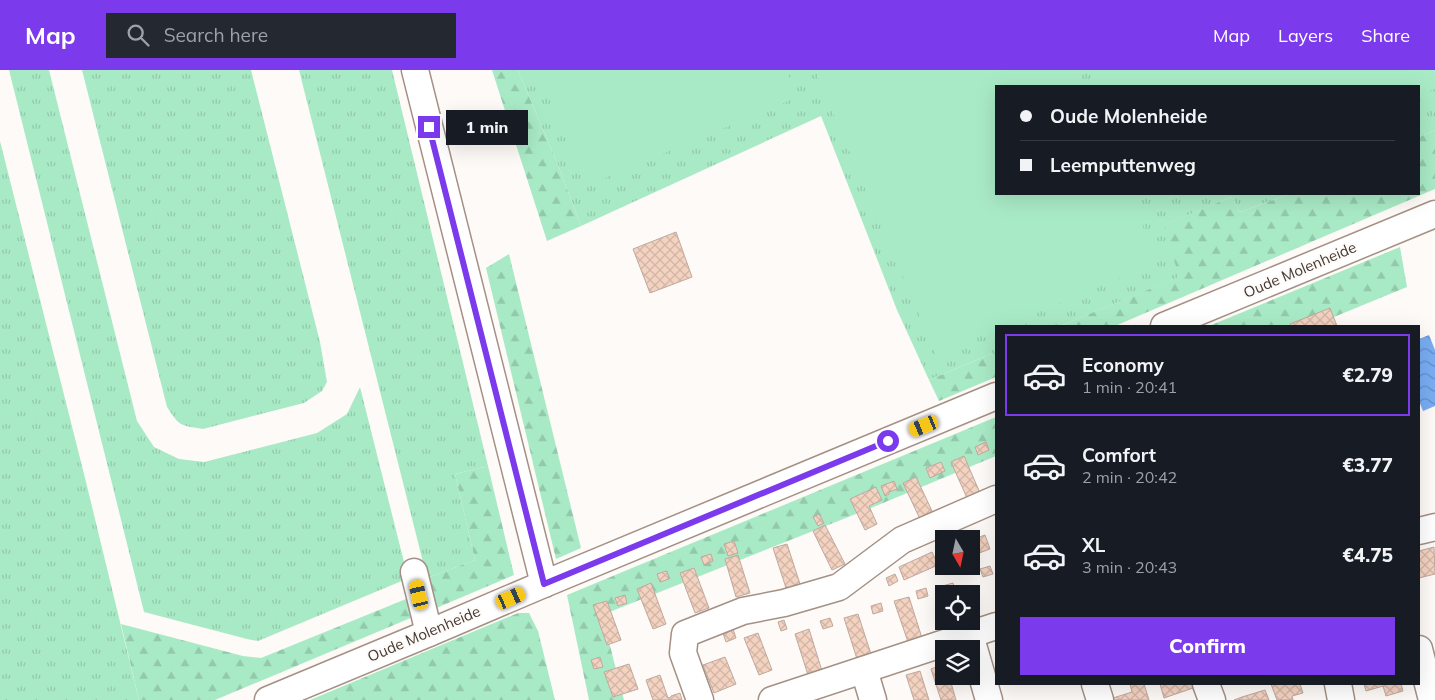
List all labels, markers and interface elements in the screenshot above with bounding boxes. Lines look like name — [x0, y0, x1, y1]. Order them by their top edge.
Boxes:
search box — [106, 13, 456, 58]
text: Map — [25, 20, 76, 50]
icon: search — [124, 21, 152, 49]
text: Search here — [164, 23, 268, 47]
text: Map — [1213, 24, 1250, 47]
text: Layers — [1278, 24, 1333, 47]
text: Share — [1361, 24, 1410, 47]
text: Oude Molenheide — [1050, 104, 1207, 128]
callout: 1 min — [446, 110, 529, 144]
route end — [418, 116, 440, 138]
text: 1 min — [466, 117, 508, 137]
text: Leemputtenweg — [1050, 153, 1196, 177]
street label: Oude Molenheide — [1240, 237, 1359, 302]
icon: car — [1022, 353, 1067, 398]
text: Economy — [1082, 353, 1164, 377]
text: €2.79 — [1342, 363, 1393, 387]
text: 1 min · 20:41 — [1082, 377, 1177, 397]
car — [907, 413, 940, 439]
route start — [877, 430, 899, 452]
icon: car — [1022, 443, 1067, 488]
text: Comfort — [1082, 443, 1156, 467]
text: €3.77 — [1342, 453, 1393, 477]
text: 2 min · 20:42 — [1082, 467, 1177, 487]
north arrow — [935, 530, 980, 575]
map controls — [935, 530, 980, 685]
icon: car — [1022, 533, 1067, 578]
text: XL — [1082, 533, 1105, 557]
text: €4.75 — [1342, 543, 1393, 567]
text: 3 min · 20:43 — [1082, 557, 1177, 577]
car — [408, 579, 429, 611]
car — [494, 585, 527, 611]
button: locate — [935, 585, 980, 630]
street label: Oude Molenheide — [364, 601, 483, 666]
button: Confirm — [1020, 617, 1395, 675]
button: layers — [935, 640, 980, 685]

